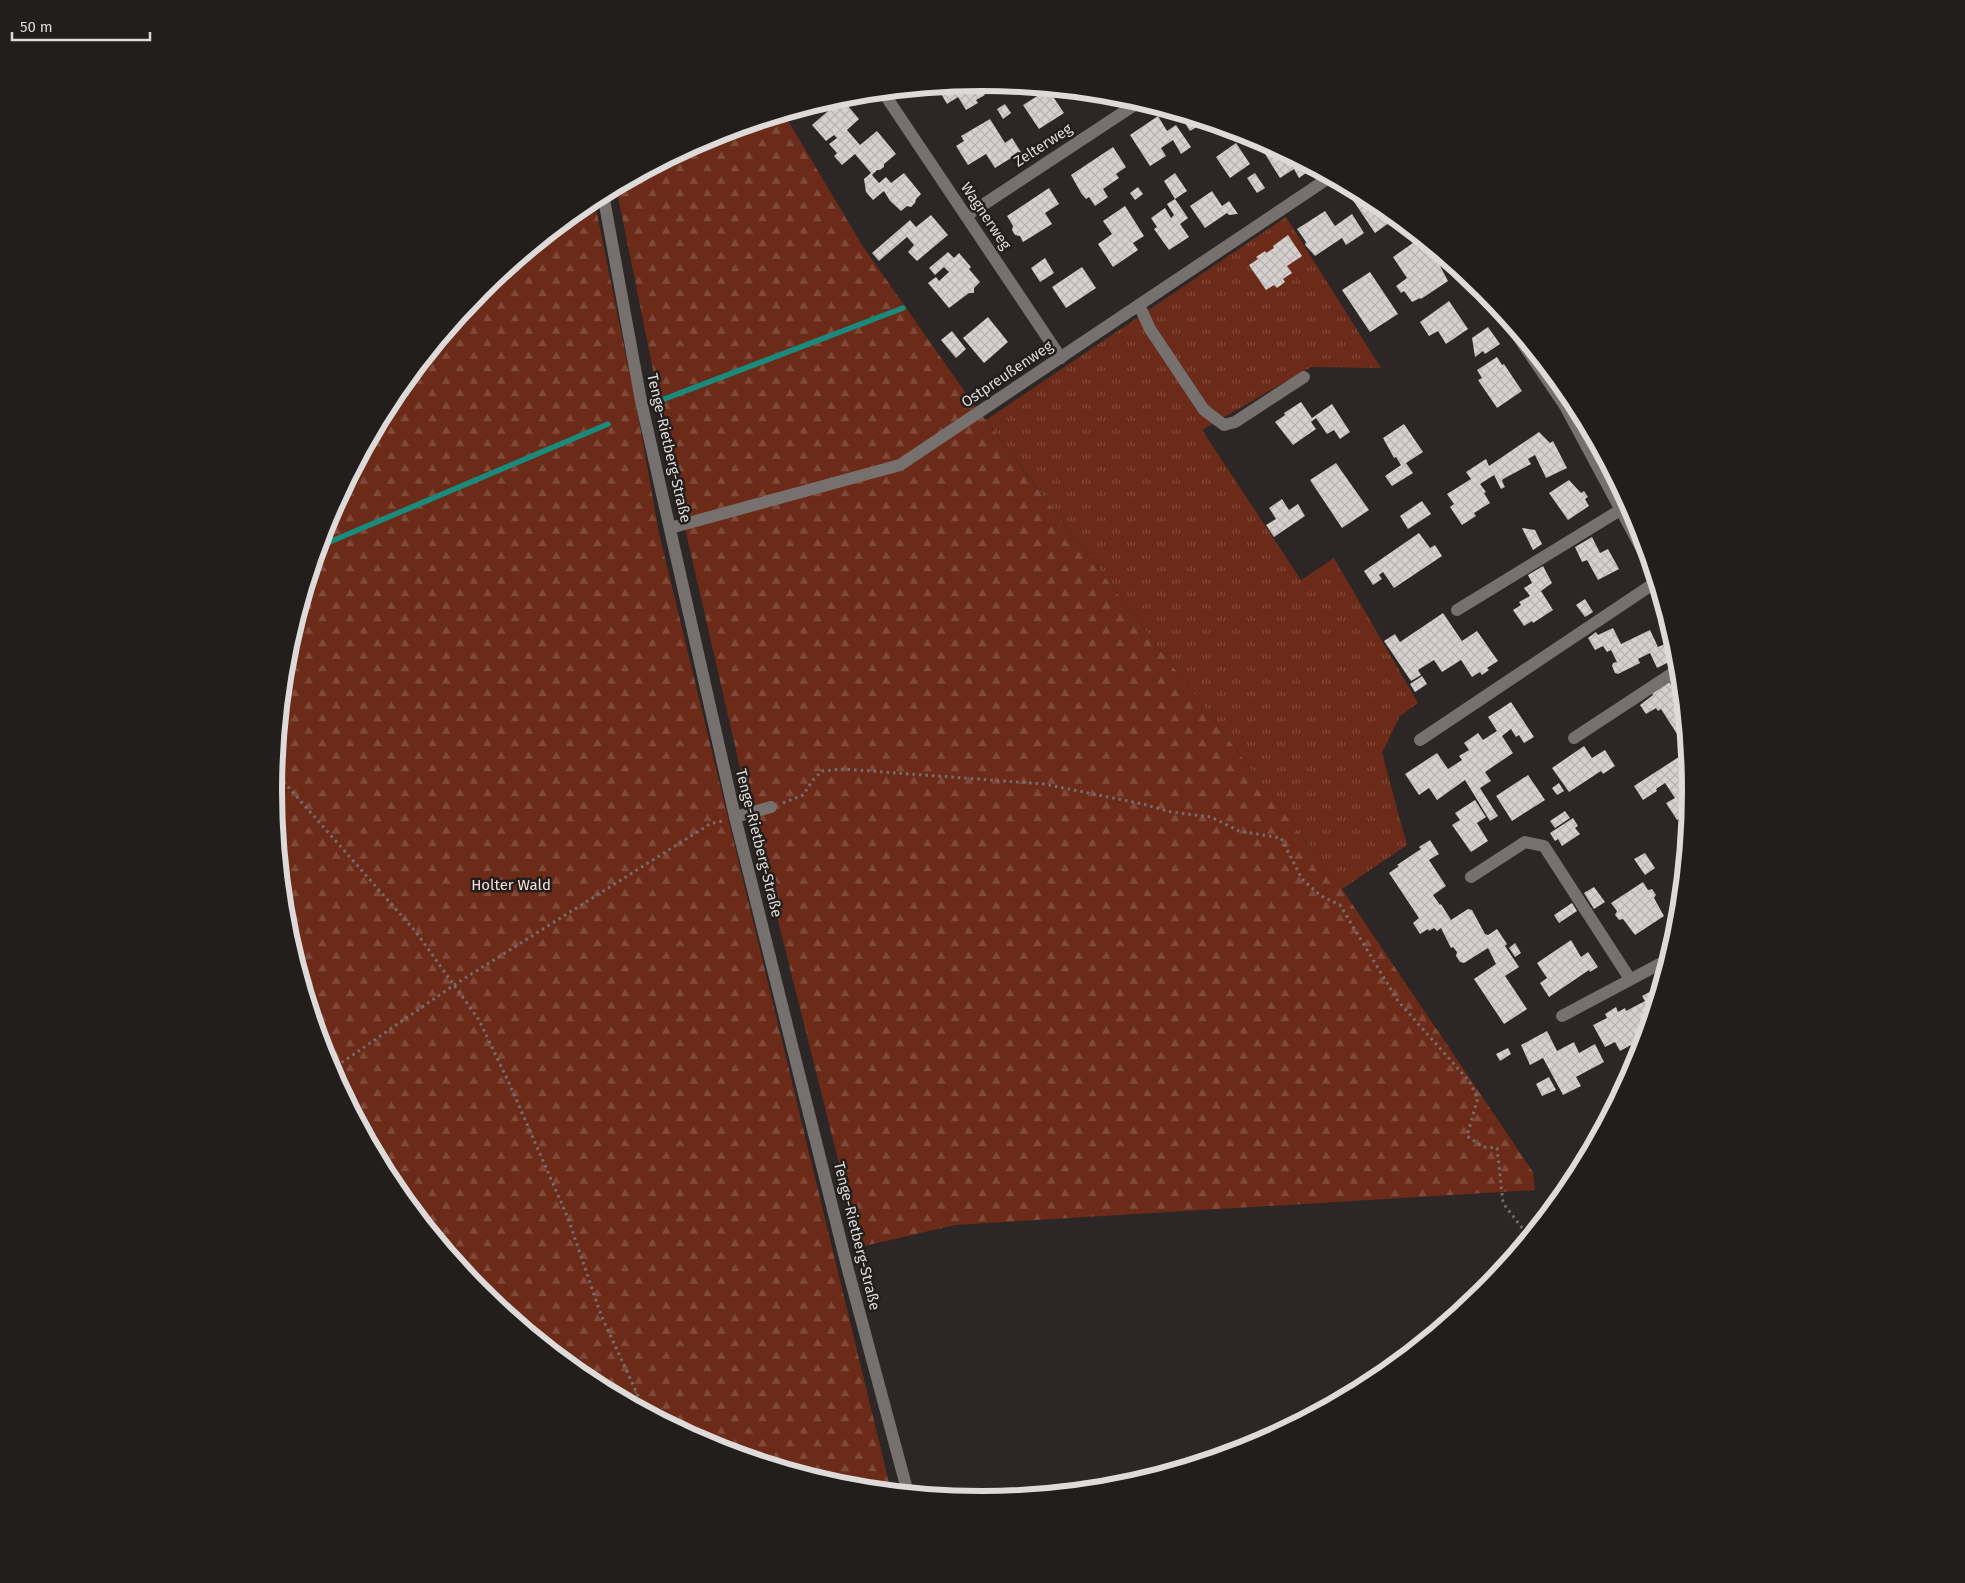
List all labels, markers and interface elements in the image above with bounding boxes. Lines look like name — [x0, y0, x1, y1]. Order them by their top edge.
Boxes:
scale bar — [12, 10, 150, 42]
text: 50 m — [20, 18, 53, 36]
street label: Zelterweg — [1010, 119, 1076, 171]
street label: Wagnerweg — [957, 179, 1015, 253]
street label: Ostpreußenweg — [958, 337, 1056, 411]
street label: Tenge-Rietberg-Straße — [643, 372, 695, 524]
street label: Tenge-Rietberg-Straße — [732, 767, 786, 919]
park label: Holter Wald — [471, 876, 551, 894]
street label: Tenge-Rietberg-Straße — [830, 1160, 884, 1312]

